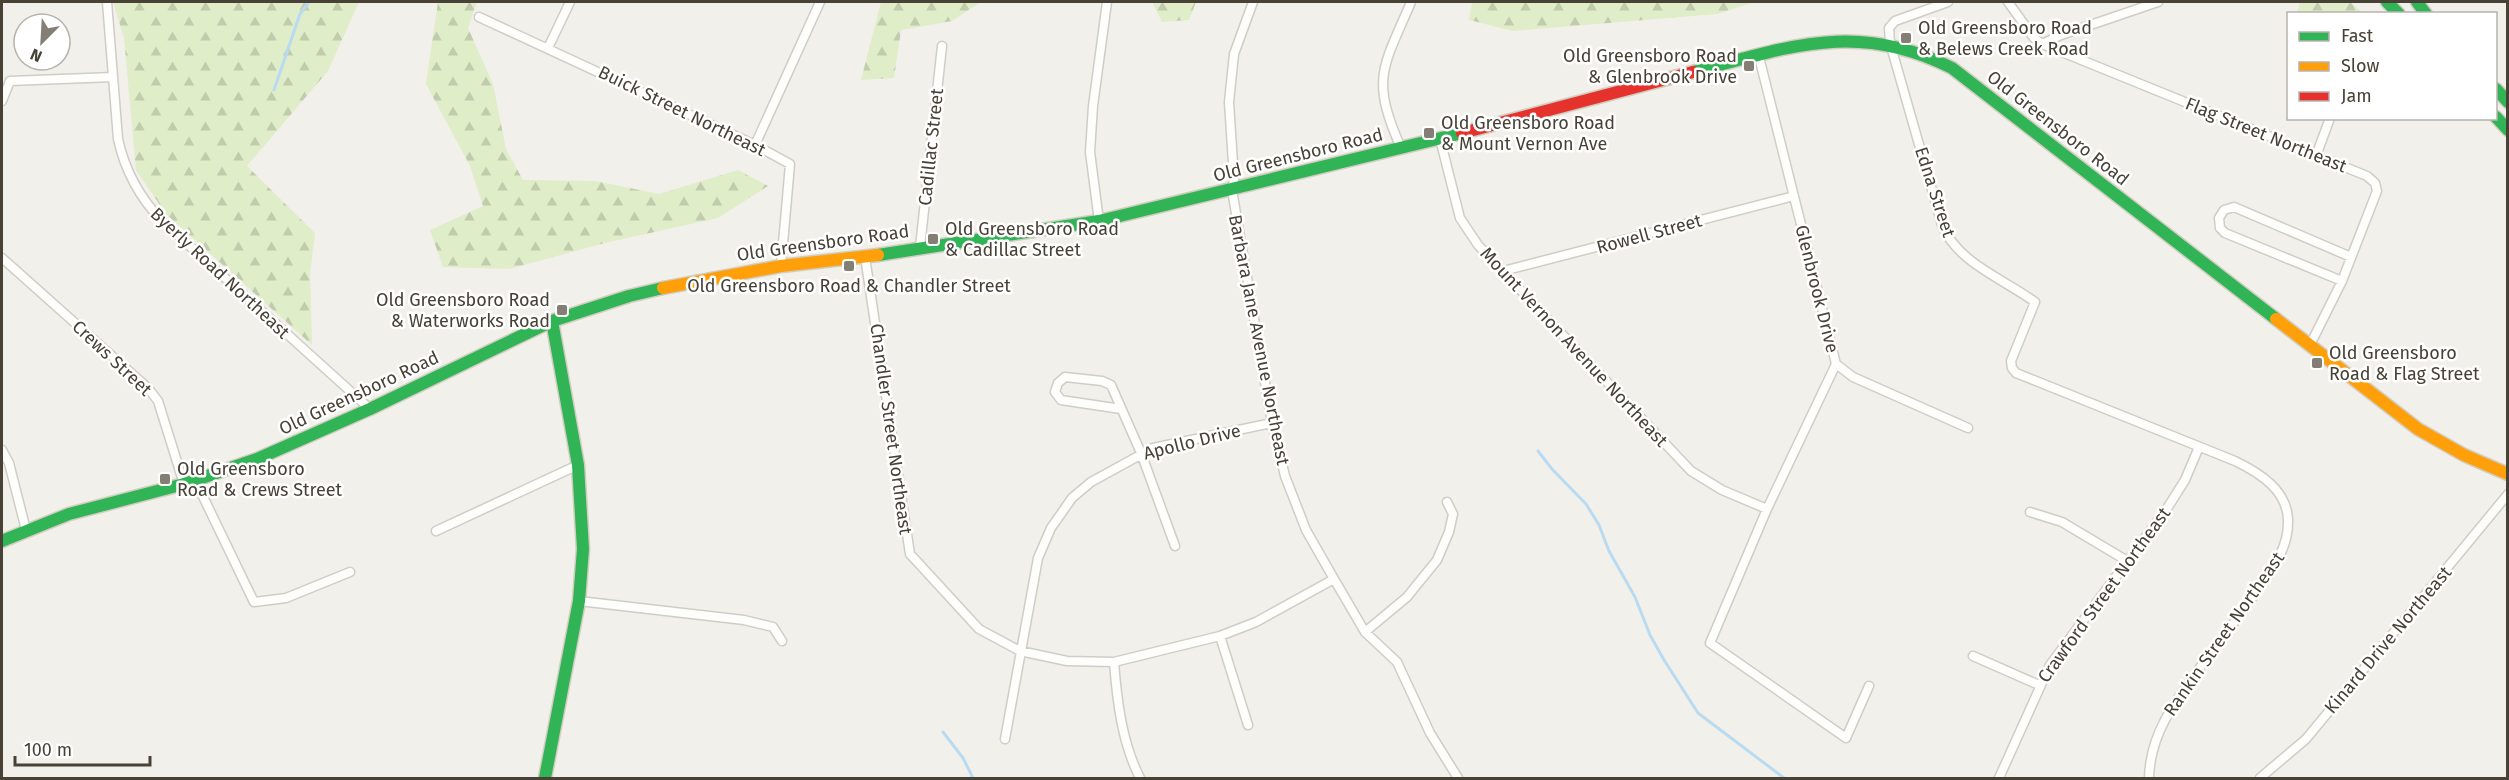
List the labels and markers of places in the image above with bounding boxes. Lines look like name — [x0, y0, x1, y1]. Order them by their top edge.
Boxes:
place label: Old Greensboro Road & Belews Creek Road — [1918, 17, 2092, 60]
marker: Old Greensboro Road & Belews Creek Road — [1899, 31, 1913, 45]
place label: Old Greensboro Road & Glenbrook Drive — [1563, 45, 1737, 88]
marker: Old Greensboro Road & Glenbrook Drive — [1742, 59, 1756, 73]
place label: Old Greensboro Road & Mount Vernon Ave — [1441, 112, 1615, 155]
marker: Old Greensboro Road & Mount Vernon Ave — [1422, 126, 1436, 140]
place label: Old Greensboro Road & Cadillac Street — [945, 218, 1119, 261]
marker: Old Greensboro Road & Cadillac Street — [926, 232, 940, 246]
marker: Old Greensboro Road & Chandler Street — [842, 259, 856, 273]
place label: Old Greensboro Road & Chandler Street — [687, 275, 1011, 297]
place label: Old Greensboro Road & Waterworks Road — [376, 289, 550, 332]
marker: Old Greensboro Road & Waterworks Road — [555, 303, 569, 317]
place label: Old Greensboro Road & Flag Street — [2329, 342, 2480, 385]
marker: Old Greensboro Road & Flag Street — [2310, 356, 2324, 370]
place label: Old Greensboro Road & Crews Street — [177, 458, 343, 501]
marker: Old Greensboro Road & Crews Street — [158, 472, 172, 486]

